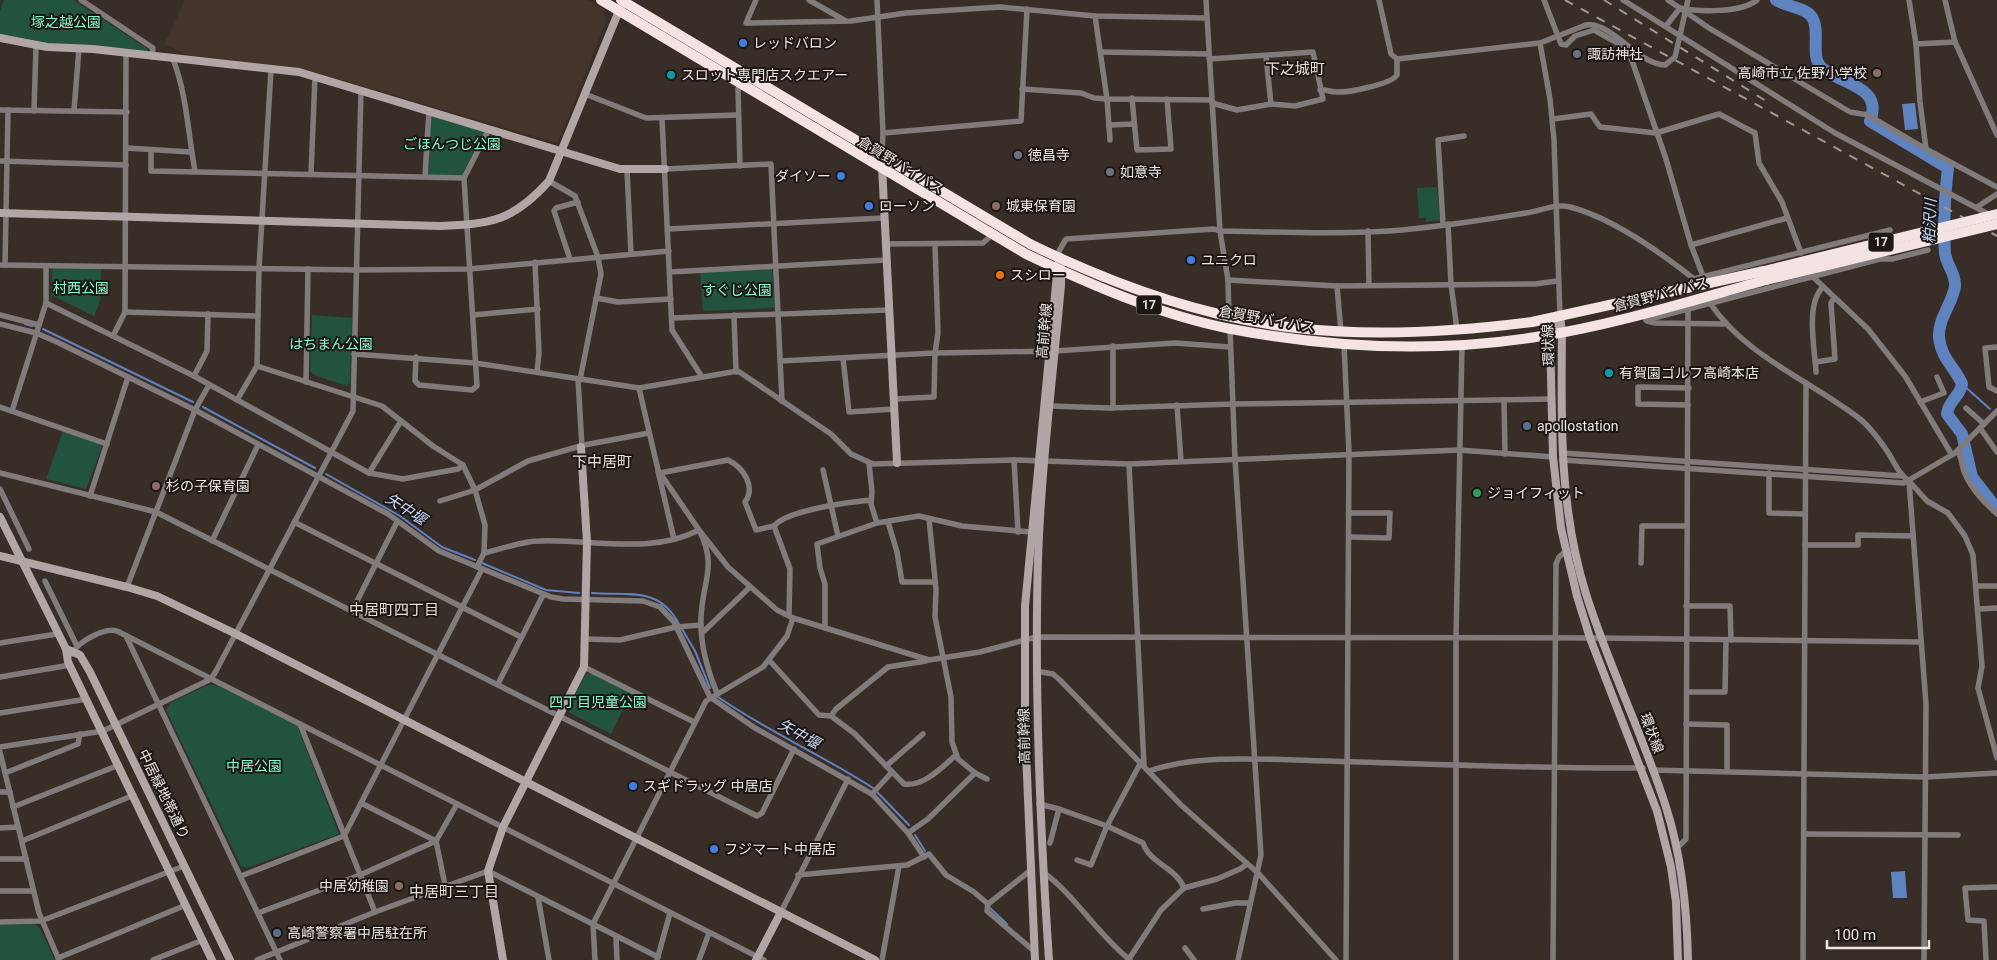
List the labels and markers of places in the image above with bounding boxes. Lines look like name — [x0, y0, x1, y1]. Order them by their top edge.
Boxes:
place label: レッドバロン — [753, 35, 837, 51]
marker: レッドバロン — [737, 37, 749, 49]
place label: 諏訪神社 — [1587, 46, 1643, 62]
marker: 諏訪神社 — [1571, 48, 1583, 60]
place label: 高崎市立 佐野小学校 — [1738, 65, 1867, 81]
place label: スロット専門店スクエアー — [681, 67, 848, 83]
marker: 高崎市立 佐野小学校 — [1871, 67, 1883, 79]
marker: スロット専門店スクエアー — [665, 69, 677, 81]
place label: 徳昌寺 — [1028, 147, 1070, 163]
marker: 徳昌寺 — [1012, 149, 1024, 161]
place label: 如意寺 — [1120, 164, 1162, 180]
marker: 如意寺 — [1104, 166, 1116, 178]
place label: ダイソー — [775, 168, 831, 184]
marker: ダイソー — [835, 170, 847, 182]
place label: ローソン — [879, 198, 935, 214]
place label: 城東保育園 — [1006, 198, 1076, 214]
marker: ローソン — [863, 200, 875, 212]
marker: 城東保育園 — [990, 200, 1002, 212]
place label: ユニクロ — [1201, 252, 1257, 268]
marker: ユニクロ — [1185, 254, 1197, 266]
place label: スシロー — [1010, 267, 1066, 283]
marker: スシロー — [994, 269, 1006, 281]
place label: 有賀園ゴルフ高崎本店 — [1619, 365, 1759, 381]
marker: 有賀園ゴルフ高崎本店 — [1603, 367, 1615, 379]
place label: apollostation — [1537, 418, 1618, 434]
marker: apollostation — [1521, 420, 1533, 432]
place label: 杉の子保育園 — [166, 478, 250, 494]
marker: 杉の子保育園 — [150, 480, 162, 492]
place label: ジョイフィット — [1487, 485, 1585, 501]
marker: ジョイフィット — [1471, 487, 1483, 499]
place label: スギドラッグ 中居店 — [643, 778, 772, 794]
marker: スギドラッグ 中居店 — [627, 780, 639, 792]
place label: フジマート中居店 — [724, 841, 836, 857]
marker: フジマート中居店 — [708, 843, 720, 855]
place label: 中居幼稚園 — [319, 878, 389, 894]
marker: 中居幼稚園 — [393, 880, 405, 892]
place label: 高崎警察署中居駐在所 — [287, 925, 427, 941]
marker: 高崎警察署中居駐在所 — [271, 927, 283, 939]

